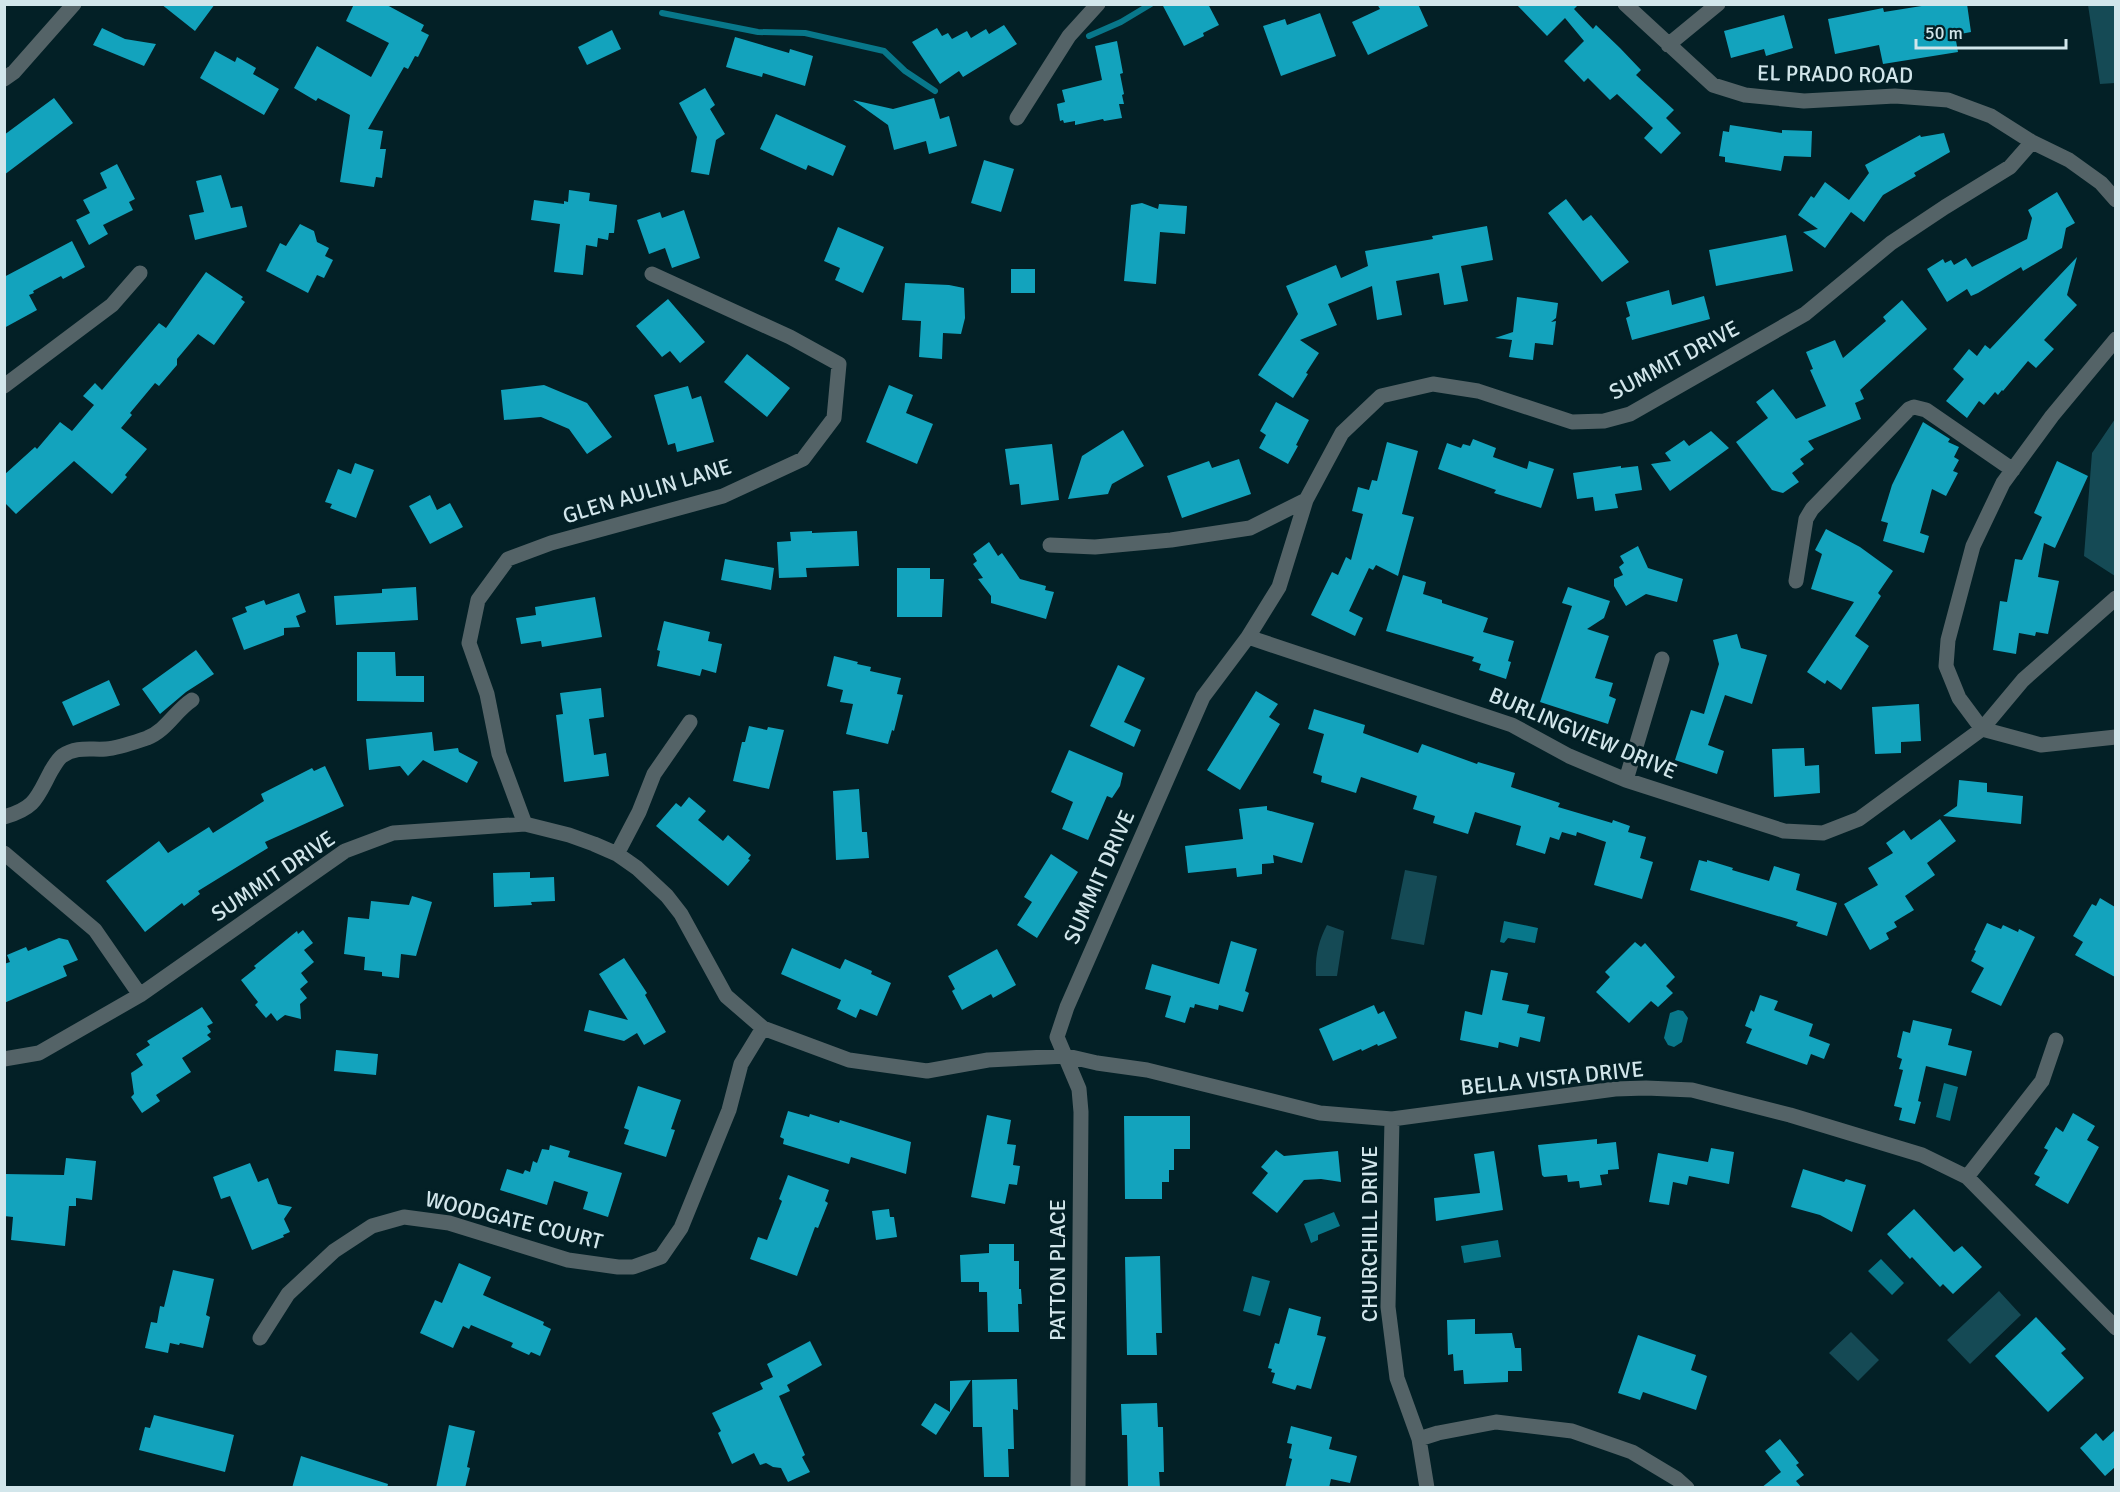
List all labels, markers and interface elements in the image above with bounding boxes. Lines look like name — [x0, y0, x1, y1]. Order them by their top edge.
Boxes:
scale bar — [1916, 12, 2066, 50]
text: 50 m — [1925, 22, 1963, 44]
street label: EL PRADO ROAD — [1757, 59, 1913, 89]
street label: SUMMIT DRIVE — [1604, 314, 1744, 406]
street label: GLEN AULIN LANE — [559, 453, 735, 529]
street label: BURLINGVIEW DRIVE — [1485, 681, 1681, 785]
street label: SUMMIT DRIVE — [1057, 806, 1141, 948]
street label: SUMMIT DRIVE — [206, 825, 340, 927]
street label: BELLA VISTA DRIVE — [1459, 1055, 1645, 1101]
street label: CHURCHILL DRIVE — [1356, 1146, 1383, 1322]
street label: WOODGATE COURT — [422, 1185, 606, 1255]
street label: PATTON PLACE — [1044, 1199, 1071, 1341]

